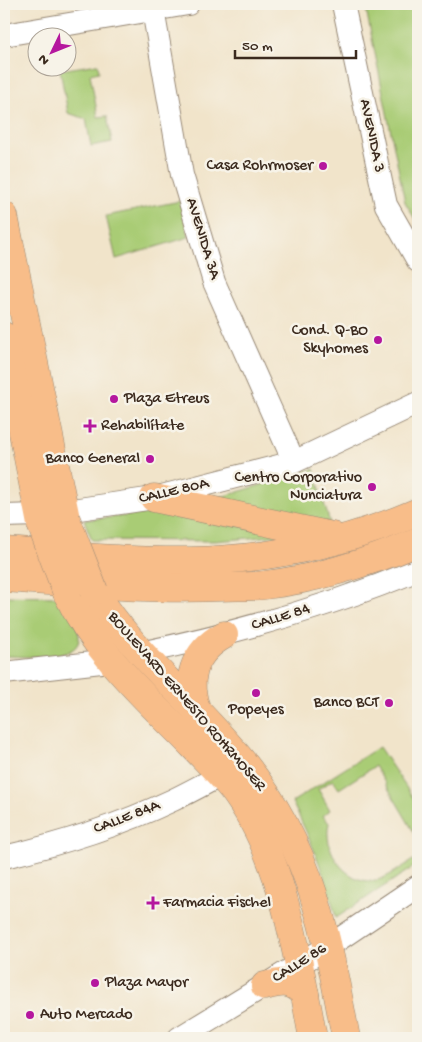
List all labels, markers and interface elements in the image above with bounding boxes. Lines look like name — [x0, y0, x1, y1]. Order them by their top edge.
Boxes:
north arrow — [28, 28, 78, 78]
scale bar — [235, 28, 356, 60]
text: 50 m — [242, 38, 273, 56]
text: N — [35, 50, 54, 68]
street label: AVENIDA 3 — [354, 98, 388, 174]
place label: Casa Rohrmoser — [206, 157, 314, 176]
marker: Casa Rohrmoser — [317, 160, 329, 172]
street label: AVENIDA 3A — [181, 196, 224, 283]
place label: Cond. Q-BO Skyhomes — [292, 322, 369, 359]
marker: Cond. Q-BO Skyhomes — [372, 334, 384, 346]
place label: Plaza Etreus — [123, 390, 210, 409]
marker: Plaza Etreus — [108, 393, 120, 405]
place label: Rehabilítate — [101, 417, 185, 436]
marker: Rehabilítate — [83, 419, 97, 433]
place label: Banco General — [45, 450, 140, 469]
marker: Banco General — [144, 453, 156, 465]
place label: Centro Corporativo Nunciatura — [234, 469, 363, 506]
street label: CALLE 80A — [137, 474, 212, 509]
marker: Centro Corporativo Nunciatura — [366, 481, 378, 493]
street label: CALLE 84 — [250, 600, 313, 636]
street label: BOULEVARD ERNESTO ROHRMOSER — [102, 608, 270, 796]
marker: Popeyes — [250, 687, 262, 699]
place label: Banco BCT — [313, 694, 380, 713]
marker: Banco BCT — [383, 697, 395, 709]
place label: Popeyes — [227, 701, 285, 720]
street label: CALLE 84A — [91, 796, 164, 839]
place label: Farmacia Fischel — [162, 894, 271, 913]
marker: Farmacia Fischel — [147, 897, 159, 909]
street label: CALLE 86 — [269, 939, 331, 988]
place label: Plaza Mayor — [104, 974, 189, 993]
marker: Plaza Mayor — [89, 977, 101, 989]
place label: Auto Mercado — [40, 1006, 133, 1025]
marker: Auto Mercado — [24, 1009, 36, 1021]

